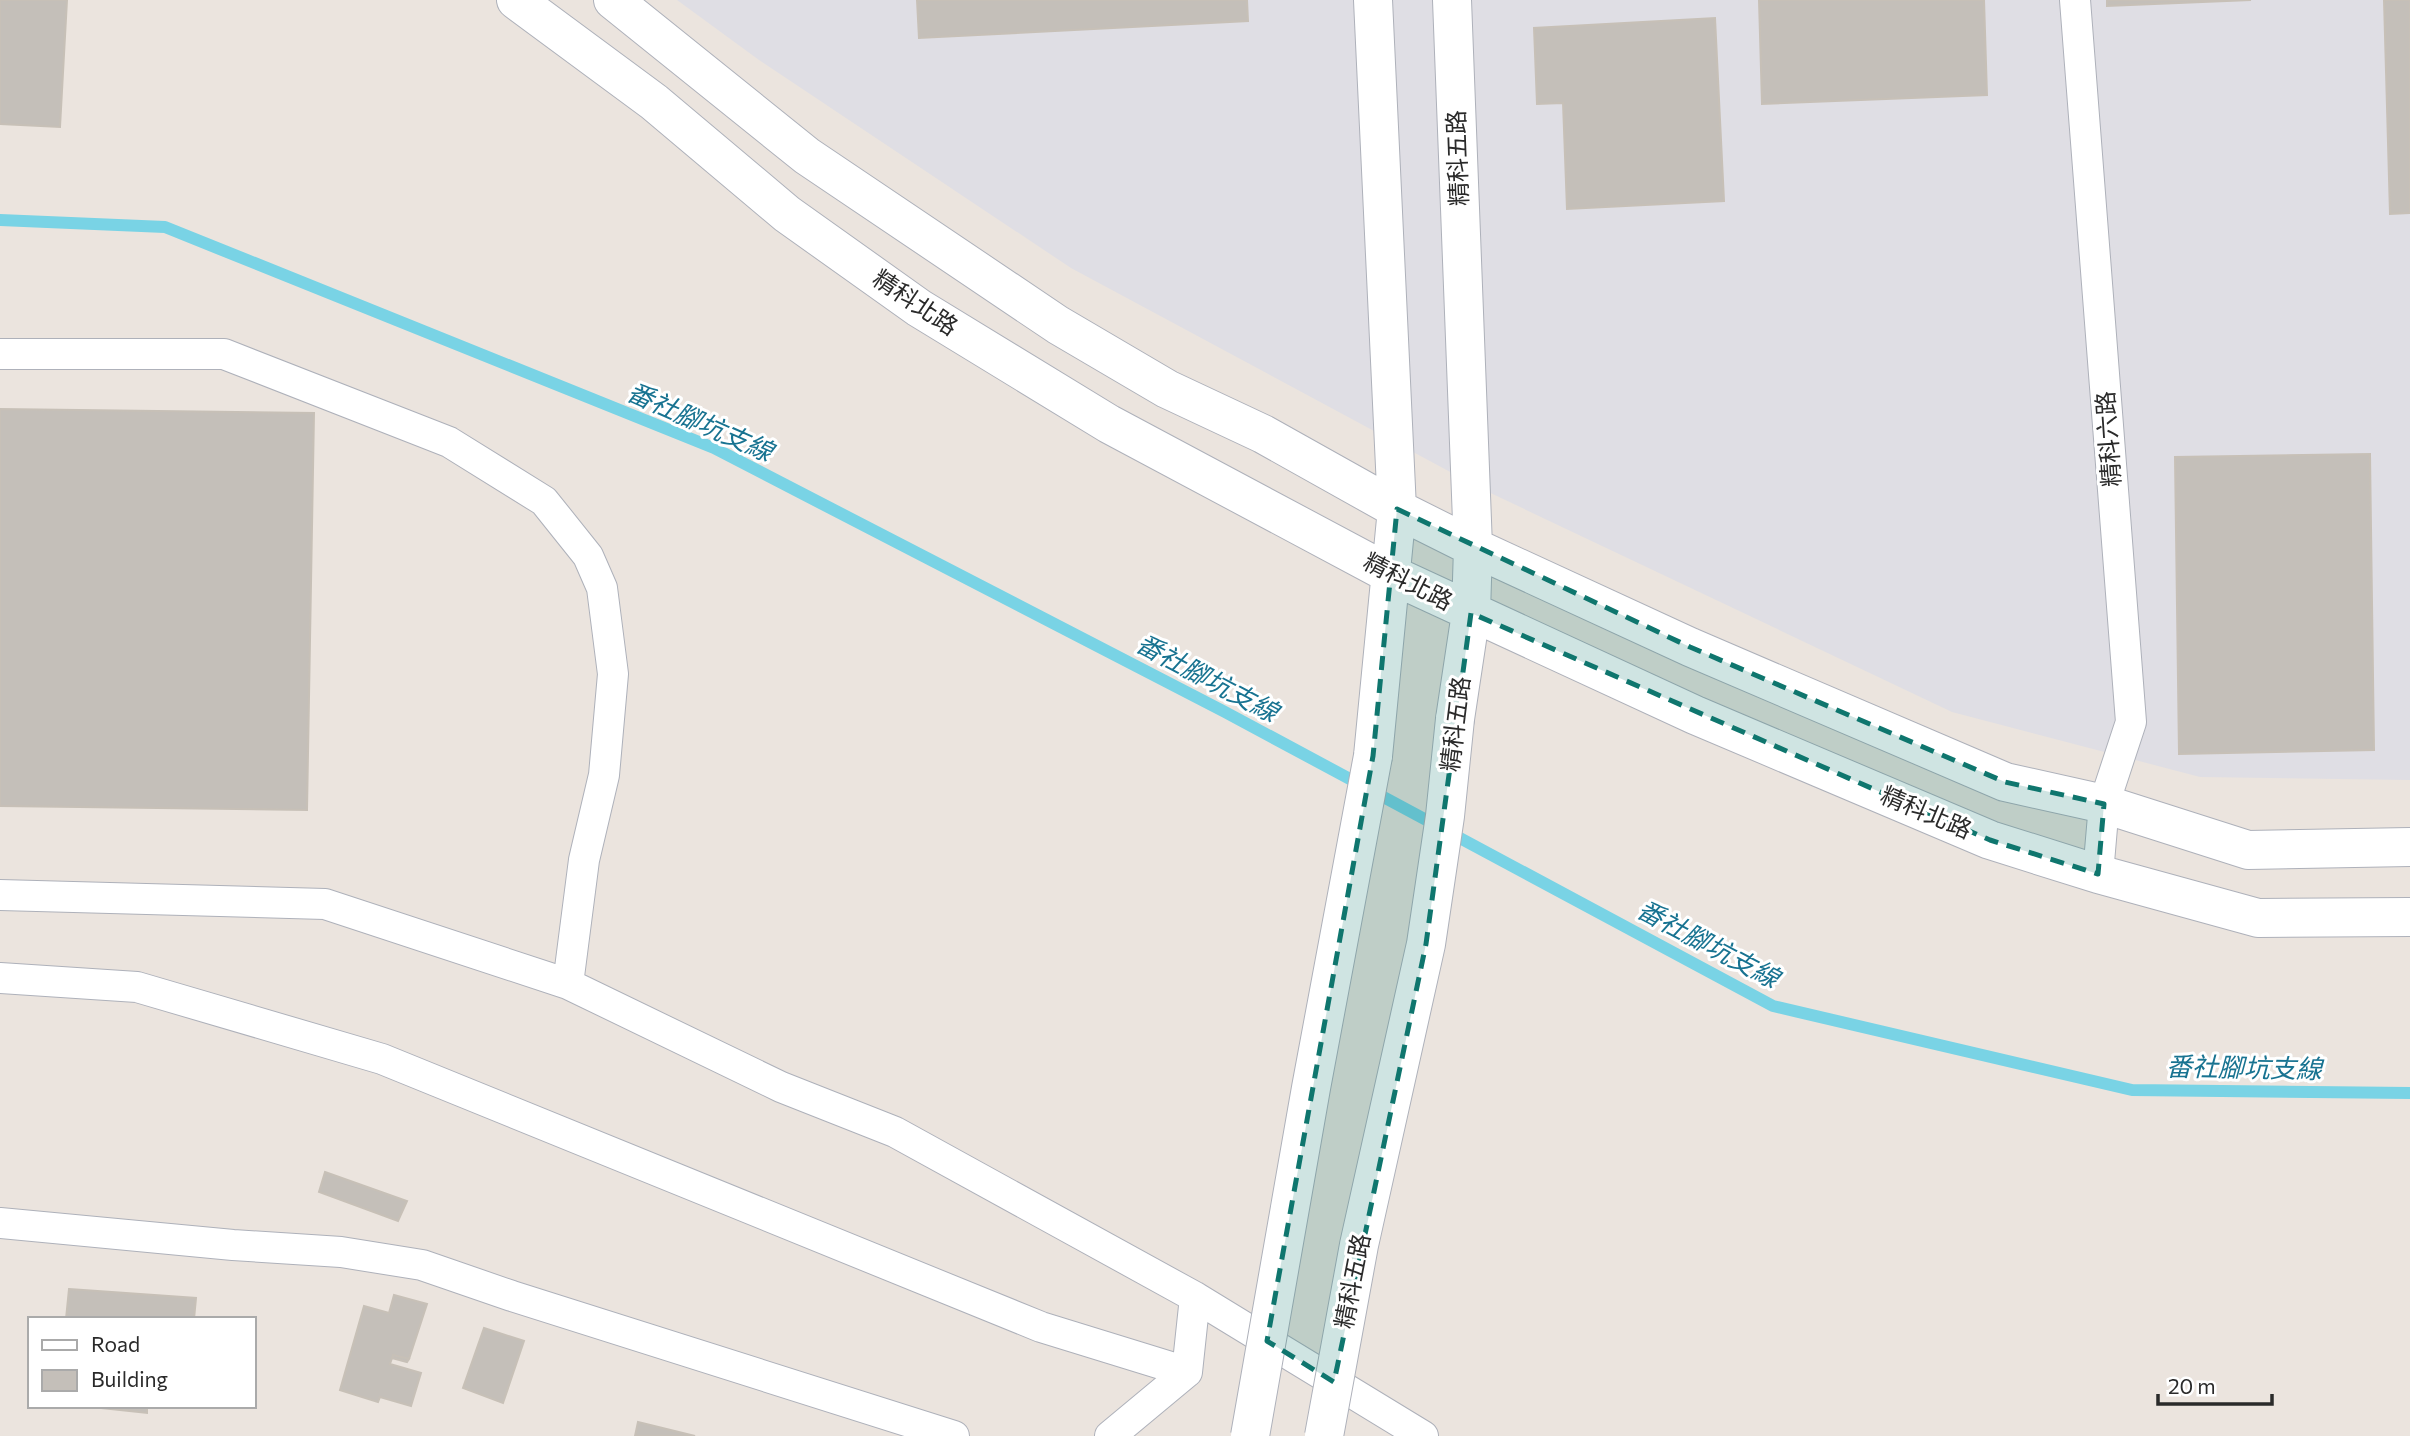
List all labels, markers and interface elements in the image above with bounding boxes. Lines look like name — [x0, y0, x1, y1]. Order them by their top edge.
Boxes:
street label: 精科五路 — [1440, 110, 1473, 207]
street label: 精科北路 — [868, 263, 964, 341]
water label: 番社腳坑支線 — [623, 375, 781, 468]
street label: 精科六路 — [2090, 390, 2125, 488]
street label: 精科北路 — [1359, 546, 1458, 615]
water label: 番社腳坑支線 — [1132, 626, 1286, 728]
street label: 精科五路 — [1434, 674, 1475, 773]
street label: 精科北路 — [1877, 780, 1976, 844]
water label: 番社腳坑支線 — [1633, 892, 1787, 994]
water label: 番社腳坑支線 — [2166, 1050, 2325, 1083]
street label: 精科五路 — [1328, 1231, 1375, 1331]
legend — [28, 1317, 256, 1408]
text: Road — [91, 1331, 140, 1356]
scale bar — [2158, 1362, 2272, 1406]
text: Building — [91, 1366, 168, 1391]
text: 20 m — [2168, 1373, 2216, 1398]

